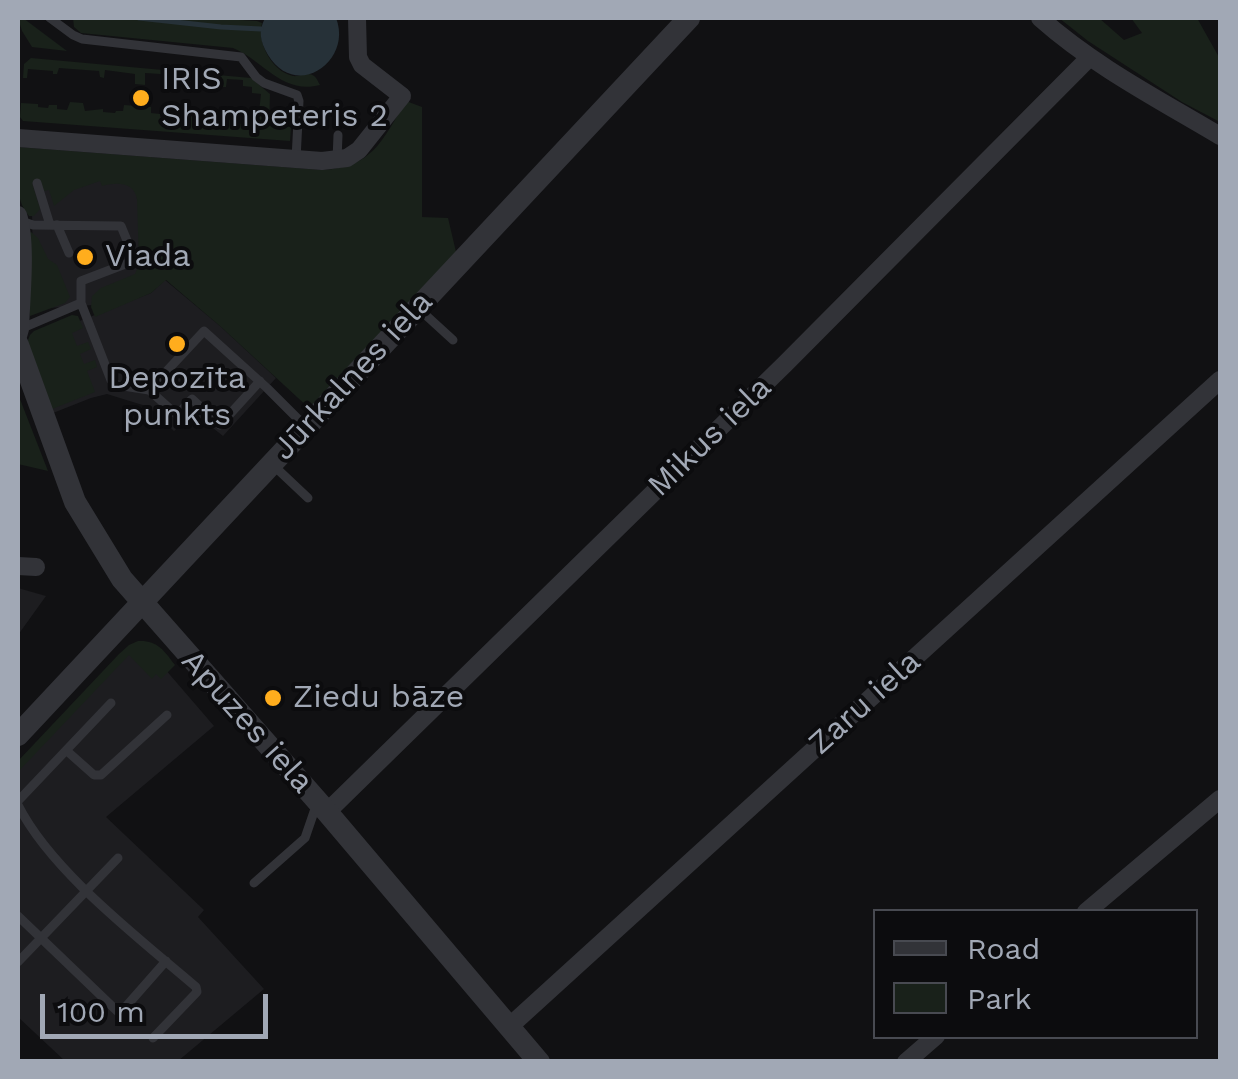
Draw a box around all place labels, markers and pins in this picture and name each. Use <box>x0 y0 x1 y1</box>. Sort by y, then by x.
place label: IRIS Shampeteris 2 <box>161 61 388 136</box>
marker: IRIS Shampeteris 2 <box>130 87 152 109</box>
place label: Viada <box>105 238 191 276</box>
marker: Viada <box>74 246 96 268</box>
marker: Depozīta punkts <box>166 333 188 355</box>
place label: Depozīta punkts <box>108 360 246 435</box>
place label: Ziedu bāze <box>293 679 464 717</box>
marker: Ziedu bāze <box>262 687 284 709</box>

